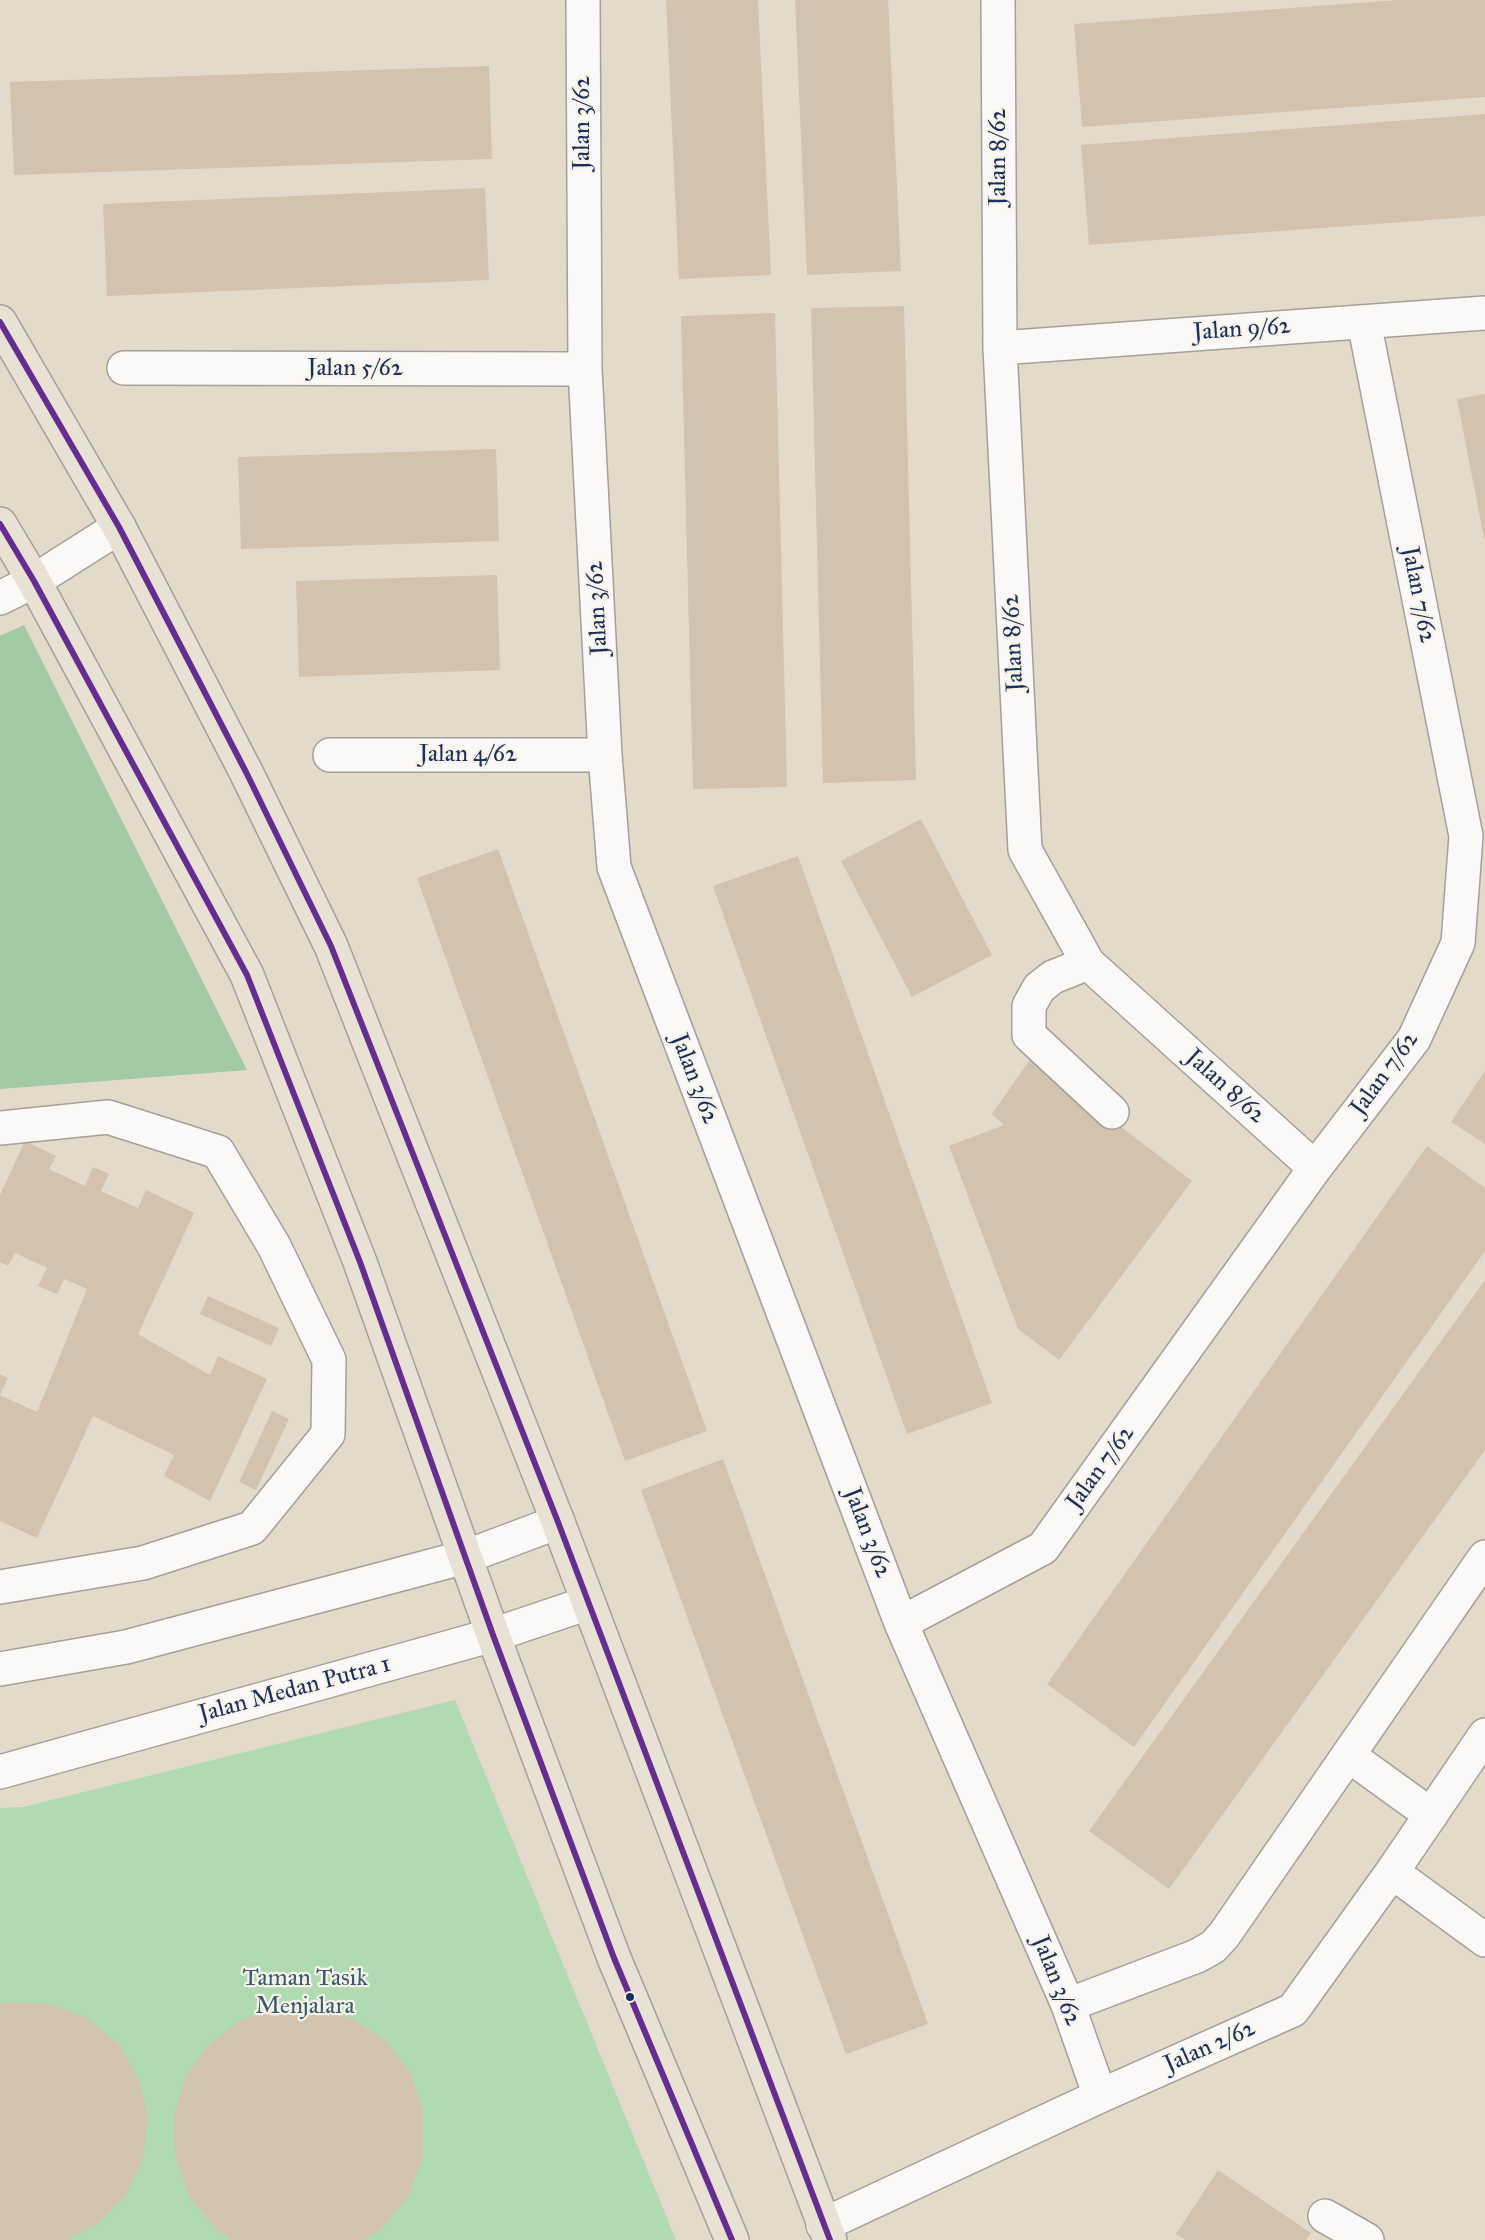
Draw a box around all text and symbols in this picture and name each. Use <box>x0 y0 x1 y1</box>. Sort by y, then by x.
street label: Jalan 3/62 <box>569 76 597 170</box>
street label: Jalan 8/62 <box>985 108 1013 206</box>
street label: Jalan 9/62 <box>1192 312 1292 348</box>
street label: Jalan 5/62 <box>307 355 403 383</box>
street label: Jalan 7/62 <box>1395 544 1441 646</box>
street label: Jalan 3/62 <box>581 560 615 656</box>
street label: Jalan 8/62 <box>997 594 1031 692</box>
street label: Jalan 4/62 <box>419 741 517 769</box>
street label: Jalan 7/62 <box>1345 1026 1425 1122</box>
street label: Jalan 3/62 <box>664 1030 724 1128</box>
street label: Jalan 8/62 <box>1179 1044 1271 1130</box>
street label: Jalan 7/62 <box>1061 1420 1141 1516</box>
street label: Jalan 3/62 <box>837 1484 897 1582</box>
street label: Jalan Medan Putra 1 <box>196 1651 394 1729</box>
street label: Jalan 3/62 <box>1025 1932 1087 2030</box>
park label: Taman Tasik Menjalara <box>242 1965 368 2021</box>
unlabelled marker <box>624 1991 636 2003</box>
street label: Jalan 2/62 <box>1160 2014 1260 2080</box>

